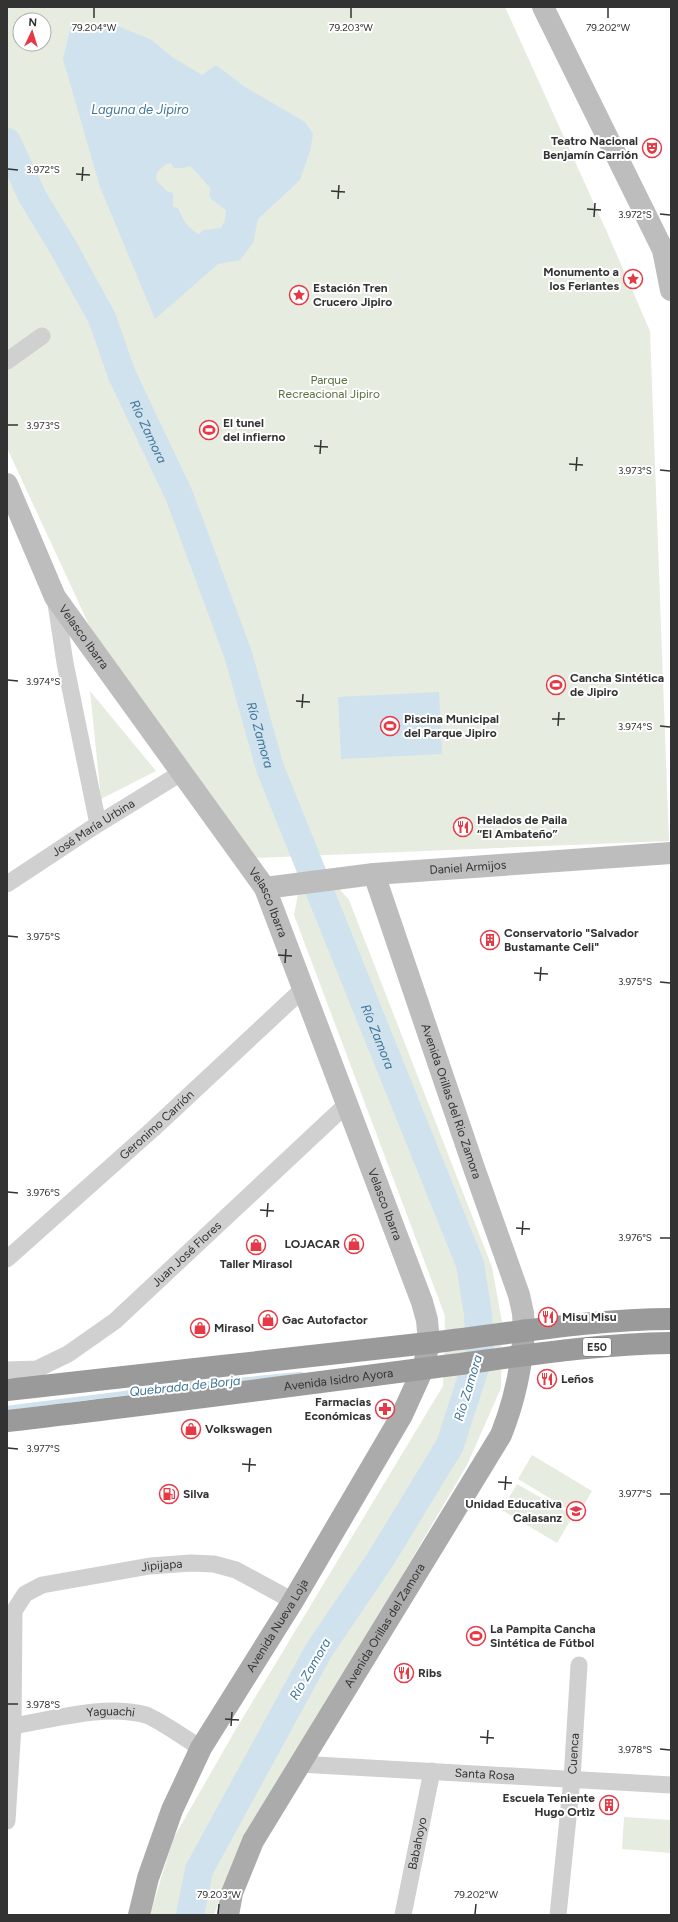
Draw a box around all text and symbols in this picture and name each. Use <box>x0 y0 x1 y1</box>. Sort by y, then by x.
north arrow <box>12 12 52 52</box>
text: N <box>28 16 37 29</box>
text: 79.204°W <box>72 21 117 34</box>
text: 79.203°W <box>329 21 373 34</box>
text: 79.202°W <box>586 21 630 34</box>
water label: Laguna de Jipiro <box>91 102 189 117</box>
place label: Teatro Nacional Benjamín Carrión <box>543 134 638 162</box>
theatre icon: Teatro Nacional Benjamín Carrión <box>641 137 663 159</box>
text: 3.972°S <box>26 163 60 176</box>
text: 3.972°S <box>618 208 652 221</box>
place label: Monumento a los Feriantes <box>543 265 619 293</box>
place icon: Monumento a los Feriantes <box>622 268 644 290</box>
place label: Estación Tren Crucero Jipiro <box>313 281 392 309</box>
place icon: Estación Tren Crucero Jipiro <box>288 284 310 306</box>
park label: Parque Recreacional Jipiro <box>278 373 380 401</box>
water label: Río Zamora <box>127 397 170 466</box>
place label: El tunel del infierno <box>223 416 285 444</box>
text: 3.973°S <box>26 419 60 432</box>
sports icon: El tunel del infierno <box>198 419 220 441</box>
text: 3.973°S <box>618 464 652 477</box>
street label: Velasco Ibarra <box>56 602 112 672</box>
place label: Cancha Sintética de Jipiro <box>570 671 664 699</box>
sports icon: Cancha Sintética de Jipiro <box>545 674 567 696</box>
text: 3.974°S <box>26 675 60 688</box>
water label: Río Zamora <box>244 700 277 770</box>
place label: Piscina Municipal del Parque Jipiro <box>404 712 499 740</box>
sports icon: Piscina Municipal del Parque Jipiro <box>379 715 401 737</box>
text: 3.974°S <box>618 720 652 733</box>
street label: José María Urbina <box>49 796 137 860</box>
place label: Helados de Paila “El Ambateño” <box>477 813 567 841</box>
restaurant icon: Helados de Paila “El Ambateño” <box>452 816 474 838</box>
street label: Daniel Armijos <box>429 858 507 877</box>
street label: Velasco Ibarra <box>246 865 290 939</box>
place label: Conservatorio "Salvador Bustamante Celi" <box>504 926 639 954</box>
building icon: Conservatorio "Salvador Bustamante Celi" <box>479 929 501 951</box>
text: 3.975°S <box>26 930 60 943</box>
text: 3.975°S <box>618 975 652 988</box>
water label: Río Zamora <box>358 1002 398 1072</box>
street label: Avenida Orillas del Rio Zamora <box>418 1022 484 1181</box>
street label: Geronimo Carrión <box>117 1087 197 1162</box>
street label: Velasco Ibarra <box>365 1166 405 1242</box>
text: 3.976°S <box>26 1186 60 1199</box>
street label: Juan José Flores <box>149 1218 224 1290</box>
text: 3.976°S <box>618 1231 652 1244</box>
shop icon: LOJACAR <box>343 1233 365 1255</box>
shop icon: Taller Mirasol <box>245 1234 267 1256</box>
place label: LOJACAR <box>284 1237 340 1251</box>
place label: Taller Mirasol <box>220 1257 292 1271</box>
restaurant icon: Misu Misu <box>537 1306 559 1328</box>
shop icon: Gac Autofactor <box>257 1309 279 1331</box>
place label: Misu Misu <box>562 1310 617 1324</box>
place label: Gac Autofactor <box>282 1313 368 1327</box>
shop icon: Mirasol <box>189 1317 211 1339</box>
place label: Mirasol <box>214 1321 254 1335</box>
road number: E50 <box>583 1338 611 1356</box>
water label: Río Zamora <box>451 1353 485 1423</box>
street label: Avenida Isidro Ayora <box>283 1366 394 1394</box>
restaurant icon: Leños <box>536 1368 558 1390</box>
place label: Leños <box>561 1372 594 1386</box>
water label: Quebrada de Borja <box>129 1373 242 1399</box>
place label: Farmacias Económicas <box>304 1395 371 1423</box>
pharmacy icon: Farmacias Económicas <box>374 1398 396 1420</box>
shop icon: Volkswagen <box>180 1418 202 1440</box>
place label: Volkswagen <box>205 1422 272 1436</box>
text: 3.977°S <box>26 1442 60 1455</box>
fuel station icon: Silva <box>158 1483 180 1505</box>
place label: Silva <box>183 1487 209 1501</box>
text: 3.977°S <box>618 1487 652 1500</box>
place label: Unidad Educativa Calasanz <box>465 1497 562 1525</box>
school or university icon: Unidad Educativa Calasanz <box>565 1500 587 1522</box>
street label: Jipijapa <box>140 1557 183 1574</box>
street label: Avenida Orillas del Zamora <box>341 1561 428 1690</box>
street label: Avenida Nueva Loja <box>243 1577 311 1674</box>
place label: La Pampita Cancha Sintética de Fútbol <box>490 1622 596 1650</box>
sports icon: La Pampita Cancha Sintética de Fútbol <box>465 1625 487 1647</box>
water label: Río Zamora <box>286 1635 334 1702</box>
restaurant icon: Ribs <box>393 1662 415 1684</box>
place label: Ribs <box>418 1666 442 1680</box>
text: 3.978°S <box>26 1698 60 1711</box>
street label: Yaguachi <box>86 1704 136 1720</box>
street label: Cuenca <box>565 1733 582 1775</box>
text: 3.978°S <box>618 1743 652 1756</box>
street label: Santa Rosa <box>454 1766 515 1783</box>
place label: Escuela Teniente Hugo Ortìz <box>502 1791 595 1819</box>
building icon: Escuela Teniente Hugo Ortìz <box>598 1794 620 1816</box>
street label: Babahoyo <box>405 1816 430 1871</box>
text: 79.203°W <box>197 1888 241 1901</box>
text: 79.202°W <box>454 1888 498 1901</box>

